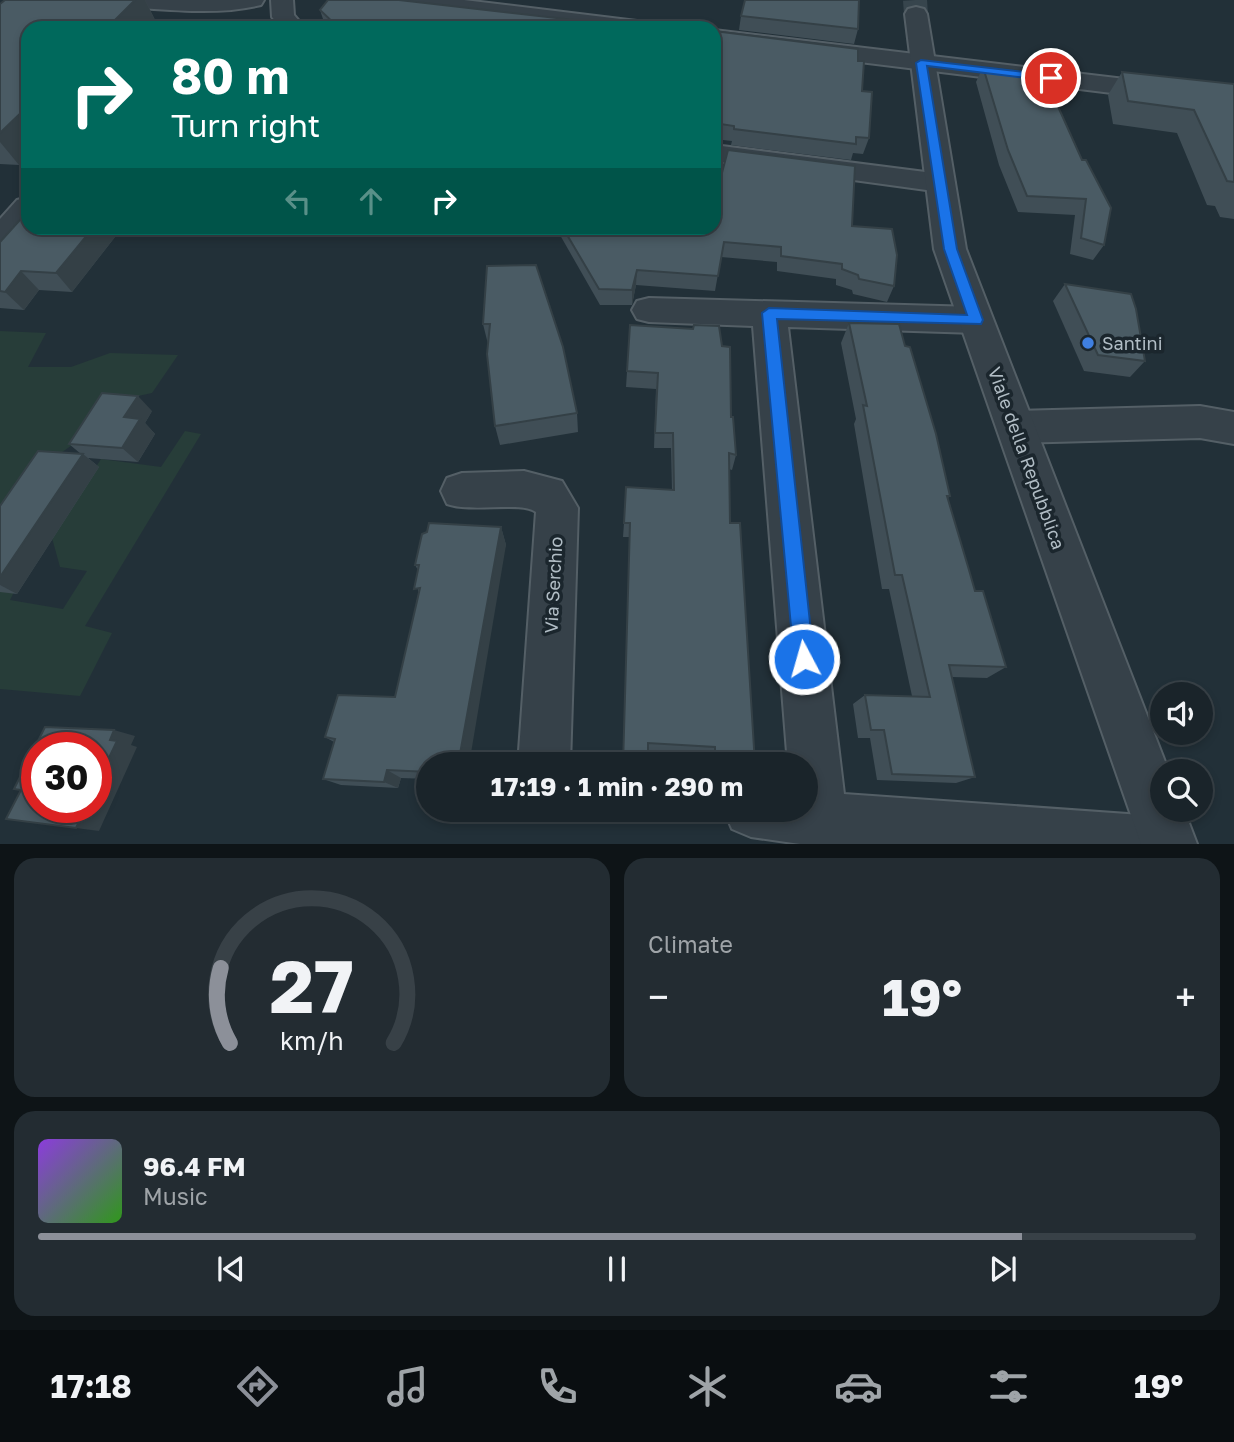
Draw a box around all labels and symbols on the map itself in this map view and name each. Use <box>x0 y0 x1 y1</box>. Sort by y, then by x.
pin <box>1021 48 1081 108</box>
place label: Santini <box>1102 332 1163 354</box>
marker: Santini <box>1080 335 1096 351</box>
street label: Viale della Repubblica <box>984 364 1070 552</box>
street label: Via Serchio <box>539 536 567 634</box>
position arrow <box>767 622 841 696</box>
speed limit sign: 30 <box>21 732 112 823</box>

